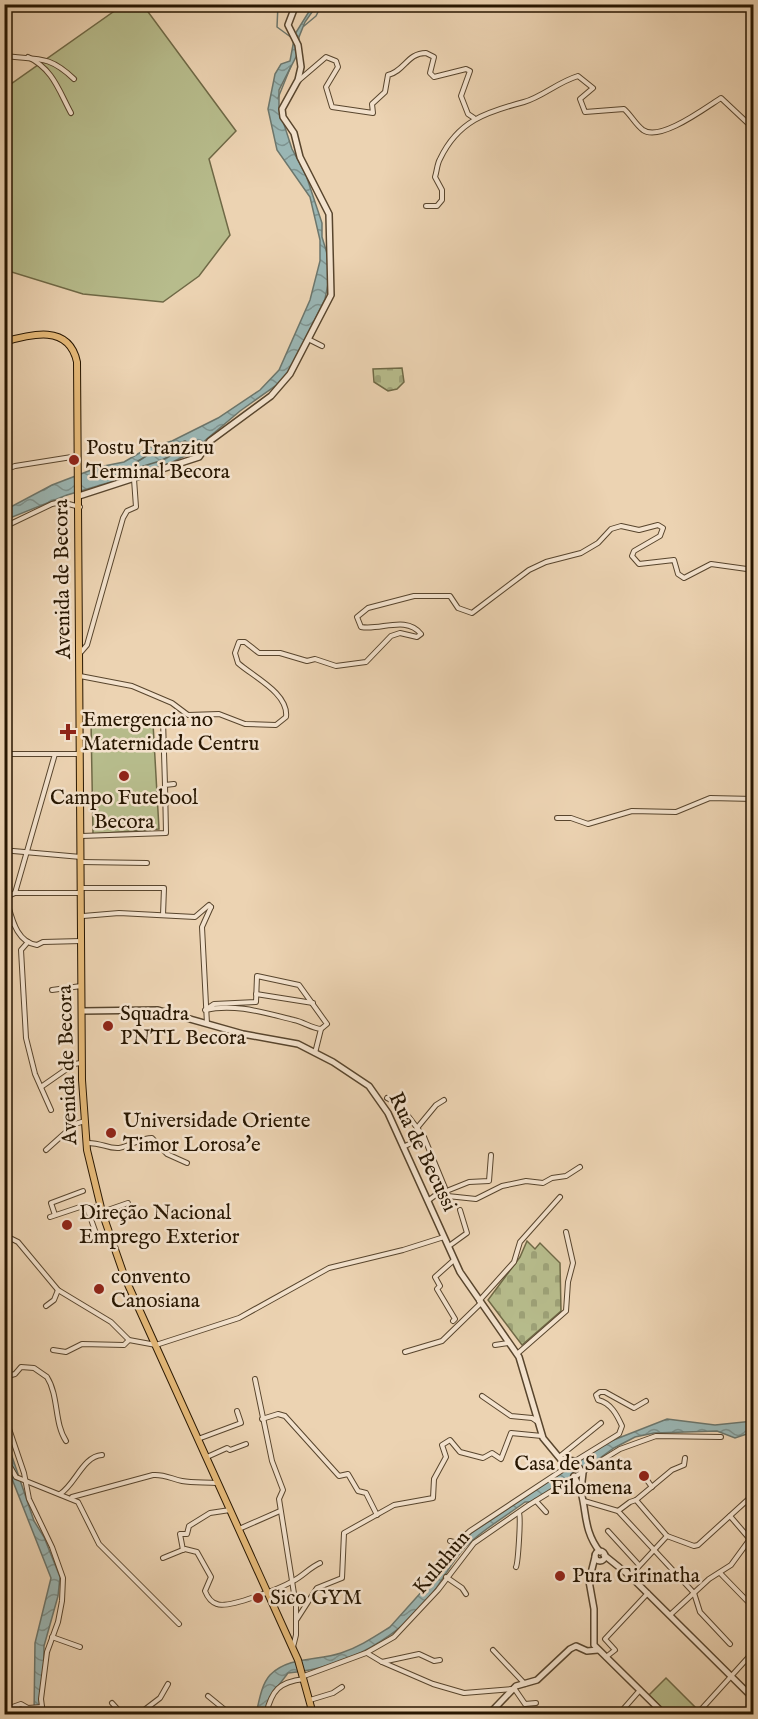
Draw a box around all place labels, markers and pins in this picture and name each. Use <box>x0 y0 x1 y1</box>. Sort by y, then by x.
place label: Postu Tranzitu Terminal Becora <box>86 435 231 486</box>
marker: Postu Tranzitu Terminal Becora <box>67 453 81 467</box>
place label: Emergencia no Maternidade Centru <box>82 707 259 758</box>
marker: Emergencia no Maternidade Centru <box>59 723 77 741</box>
marker: Campo Futebool Becora <box>117 769 131 783</box>
place label: Campo Futebool Becora <box>50 785 198 836</box>
place label: Squadra PNTL Becora <box>120 1001 247 1052</box>
marker: Squadra PNTL Becora <box>101 1019 115 1033</box>
place label: Universidade Oriente Timor Lorosa'e <box>123 1108 311 1159</box>
marker: Universidade Oriente Timor Lorosa'e <box>104 1126 118 1140</box>
place label: Direção Nacional Emprego Exterior <box>79 1200 240 1251</box>
marker: Direção Nacional Emprego Exterior <box>60 1218 74 1232</box>
place label: convento Canosiana <box>111 1264 201 1315</box>
marker: convento Canosiana <box>92 1282 106 1296</box>
place label: Casa de Santa Filomena <box>514 1451 633 1502</box>
marker: Casa de Santa Filomena <box>637 1469 651 1483</box>
place label: Pura Girinatha <box>572 1563 701 1590</box>
marker: Pura Girinatha <box>553 1569 567 1583</box>
place label: Sico GYM <box>270 1585 362 1612</box>
marker: Sico GYM <box>251 1591 265 1605</box>

